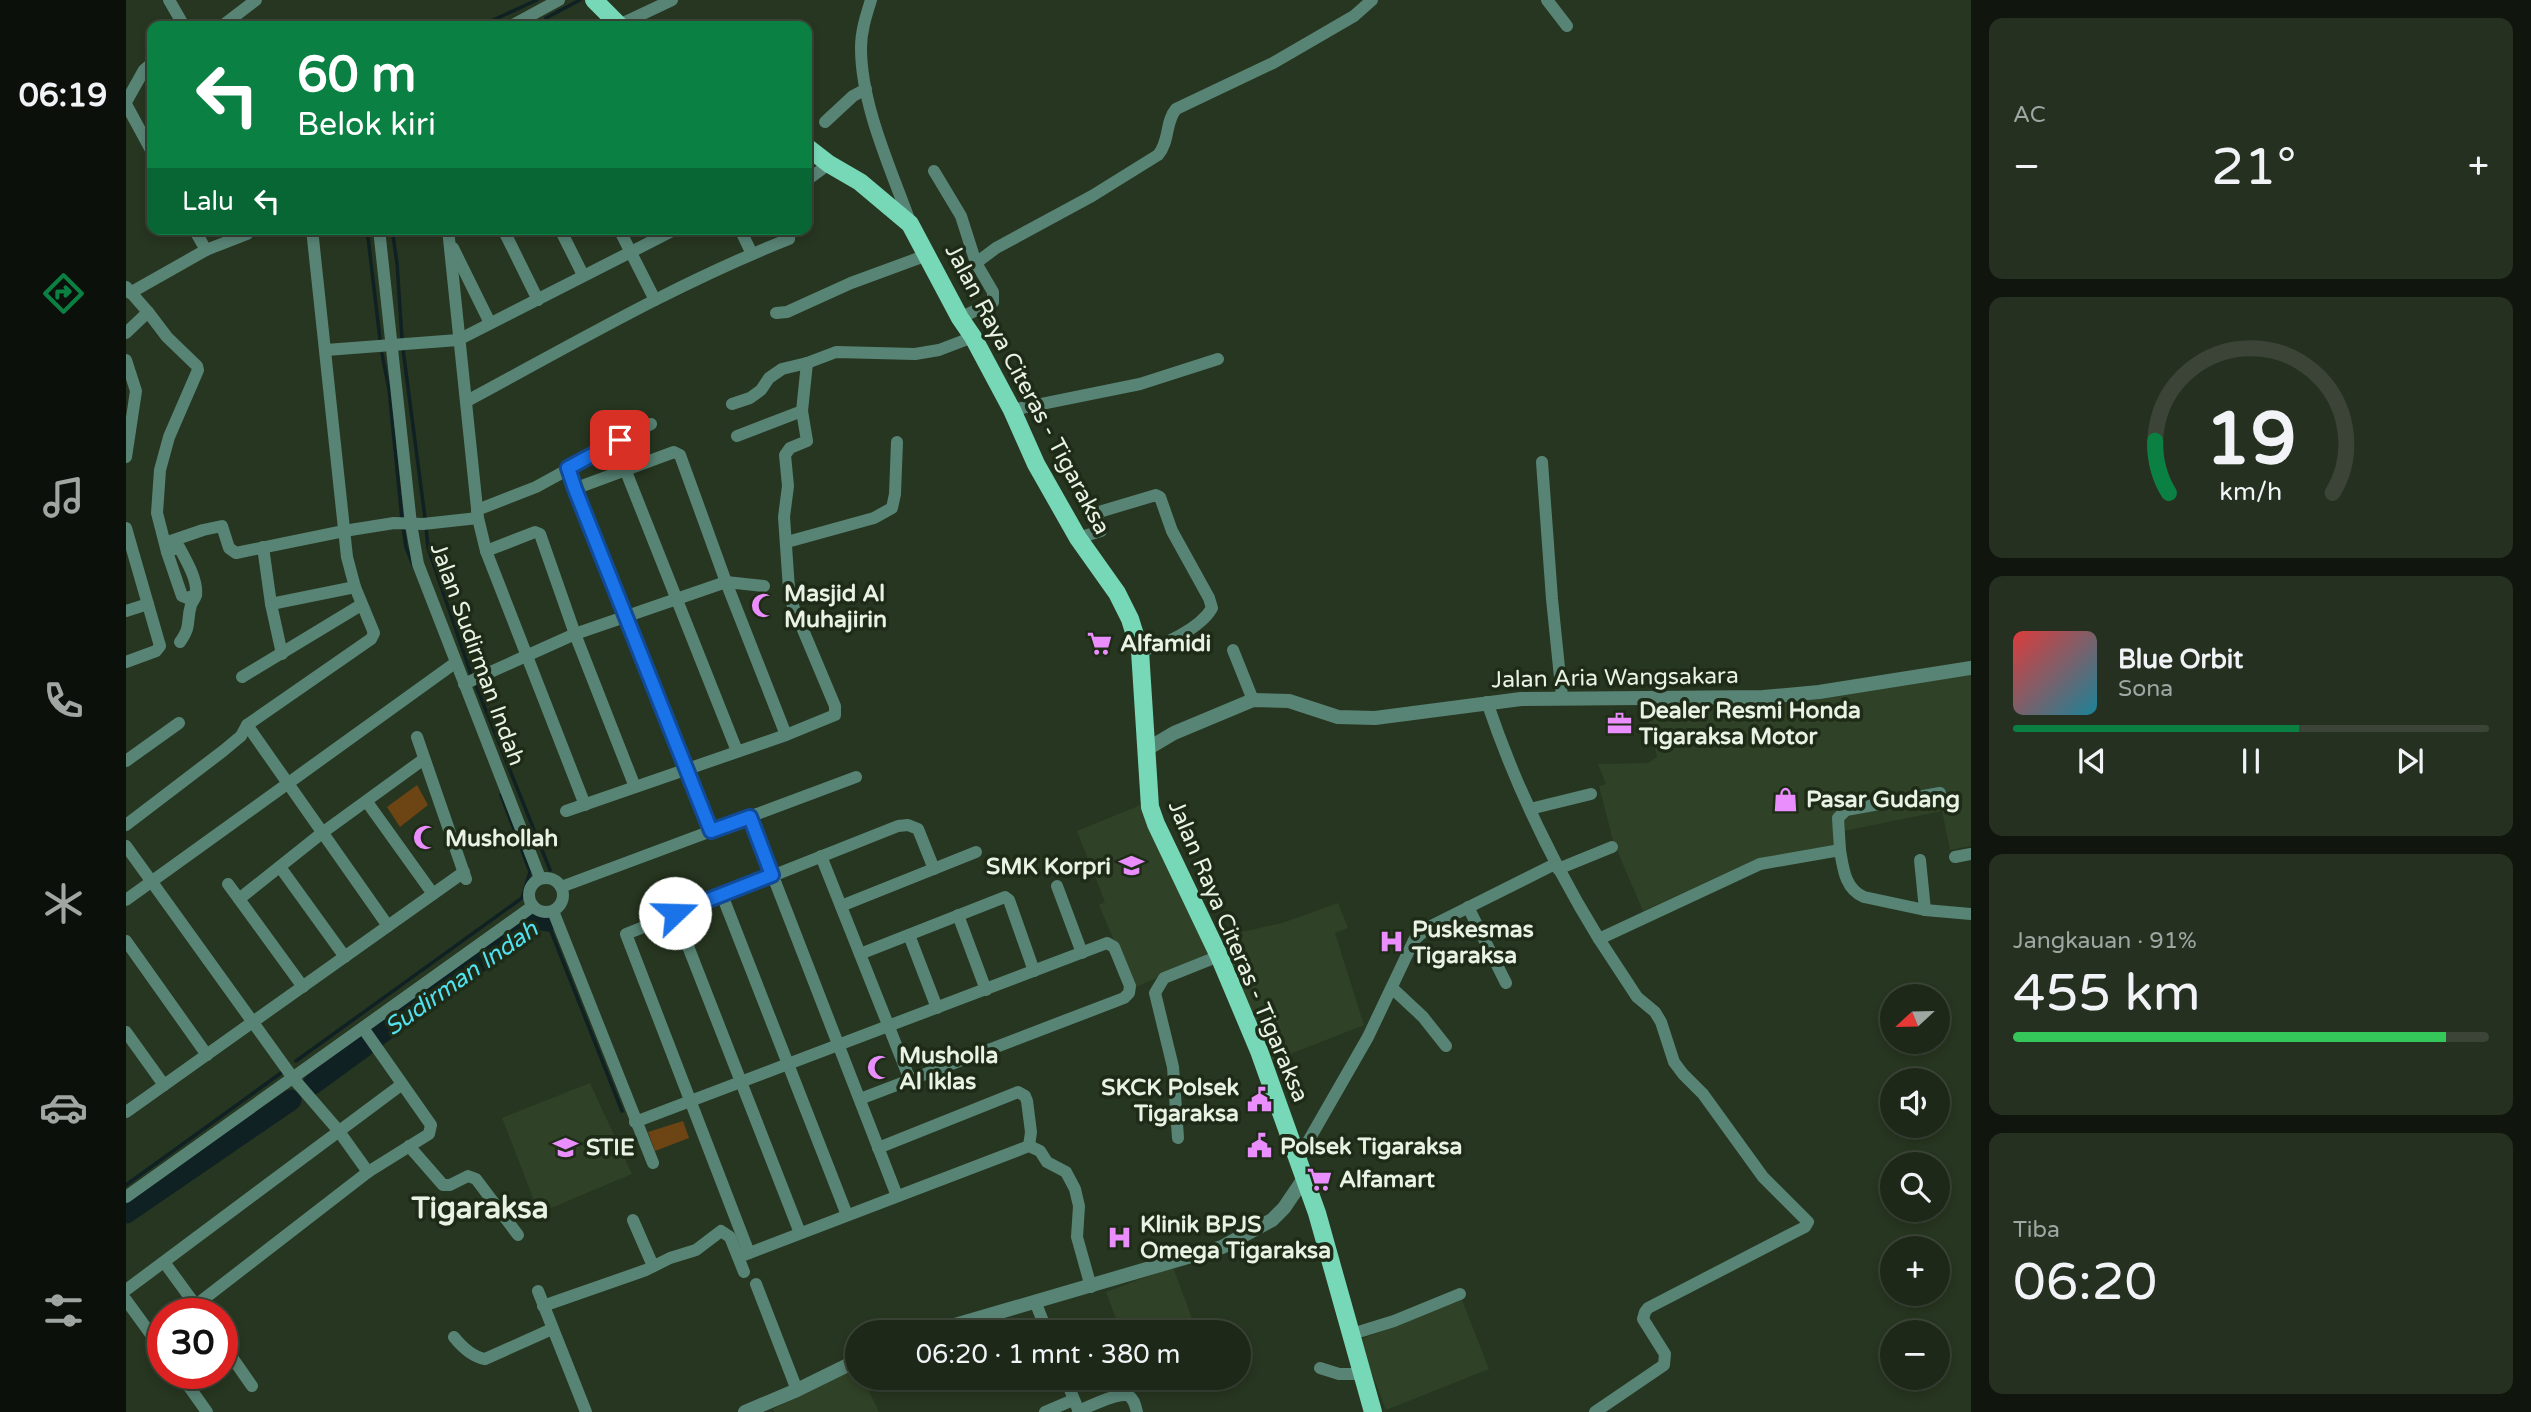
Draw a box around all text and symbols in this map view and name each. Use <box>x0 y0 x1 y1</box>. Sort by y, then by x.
text: 60 m <box>297 46 416 105</box>
icon: left <box>182 49 273 140</box>
text: 06:19 <box>19 77 107 115</box>
text: AC <box>2013 101 2046 129</box>
text: Belok kiri <box>297 106 436 144</box>
text: 21° <box>2211 136 2296 199</box>
text: − <box>2013 144 2040 190</box>
text: + <box>2468 144 2489 190</box>
icon: left <box>248 182 286 220</box>
text: Lalu <box>182 186 234 217</box>
street label: Jalan Raya Citeras - Tigaraksa <box>938 239 1116 540</box>
icon: directions <box>39 269 88 318</box>
text: 19 <box>2205 397 2297 485</box>
pin <box>590 410 650 470</box>
icon: arrive <box>601 421 639 459</box>
icon: music <box>39 473 88 522</box>
text: km/h <box>2220 477 2282 507</box>
street label: Jalan Sudirman Indah <box>424 539 530 770</box>
place label: Masjid Al Muhajirin <box>784 580 887 634</box>
mosque icon: Masjid Al Muhajirin <box>750 592 778 620</box>
supermarket icon: Alfamidi <box>1086 629 1114 657</box>
place label: Alfamidi <box>1120 630 1211 658</box>
text: Blue Orbit <box>2118 644 2243 675</box>
street label: Jalan Aria Wangsakara <box>1491 662 1739 694</box>
text: Sona <box>2118 675 2173 703</box>
icon: phone <box>39 676 88 725</box>
place label: Dealer Resmi Honda Tigaraksa Motor <box>1638 697 1861 751</box>
office icon: Dealer Resmi Honda Tigaraksa Motor <box>1605 709 1633 737</box>
icon: previous <box>2073 742 2111 780</box>
icon: pause <box>2232 742 2270 780</box>
icon: next <box>2391 742 2429 780</box>
shop icon: Pasar Gudang <box>1772 785 1800 813</box>
place label: Pasar Gudang <box>1806 786 1960 814</box>
street label: Jalan Raya Citeras - Tigaraksa <box>1162 796 1314 1106</box>
mosque icon: Mushollah <box>411 824 439 852</box>
place label: Mushollah <box>445 825 558 853</box>
school or university icon: SMK Korpri <box>1117 852 1145 880</box>
place label: SMK Korpri <box>986 853 1111 881</box>
position arrow <box>638 876 712 950</box>
icon: climate <box>39 879 88 928</box>
water label: Sudirman Indah <box>379 914 545 1042</box>
place label: Puskesmas Tigaraksa <box>1411 916 1534 970</box>
text: Jangkauan · 91% <box>2013 927 2197 955</box>
hospital icon: Puskesmas Tigaraksa <box>1378 928 1406 956</box>
text: 455 km <box>2013 962 2201 1025</box>
north arrow <box>1880 984 1950 1054</box>
map controls <box>1880 984 1950 1390</box>
place label: Musholla Al Iklas <box>899 1042 998 1096</box>
mosque icon: Musholla Al Iklas <box>865 1054 893 1082</box>
button: sound <box>1880 1068 1950 1138</box>
place label: SKCK Polsek Tigaraksa <box>1101 1074 1239 1128</box>
icon: car <box>39 1083 88 1132</box>
public building icon: SKCK Polsek Tigaraksa <box>1245 1086 1273 1114</box>
public building icon: Polsek Tigaraksa <box>1246 1132 1274 1160</box>
school or university icon: STIE <box>552 1133 580 1161</box>
place label: Polsek Tigaraksa <box>1280 1133 1462 1161</box>
place label: STIE <box>586 1134 635 1162</box>
button: search <box>1880 1152 1950 1222</box>
supermarket icon: Alfamart <box>1305 1165 1333 1193</box>
place label: Alfamart <box>1339 1166 1435 1194</box>
district label: Tigaraksa <box>410 1190 549 1227</box>
place label: Klinik BPJS Omega Tigaraksa <box>1140 1211 1331 1265</box>
text: Tiba <box>2013 1216 2060 1244</box>
hospital icon: Klinik BPJS Omega Tigaraksa <box>1106 1223 1134 1251</box>
button: + <box>1880 1236 1950 1306</box>
text: 06:20 <box>2013 1251 2157 1314</box>
icon: filters <box>39 1286 88 1335</box>
speed limit sign: 30 <box>147 1298 238 1389</box>
button: − <box>1880 1320 1950 1390</box>
text: 06:20 · 1 mnt · 380 m <box>916 1339 1180 1370</box>

